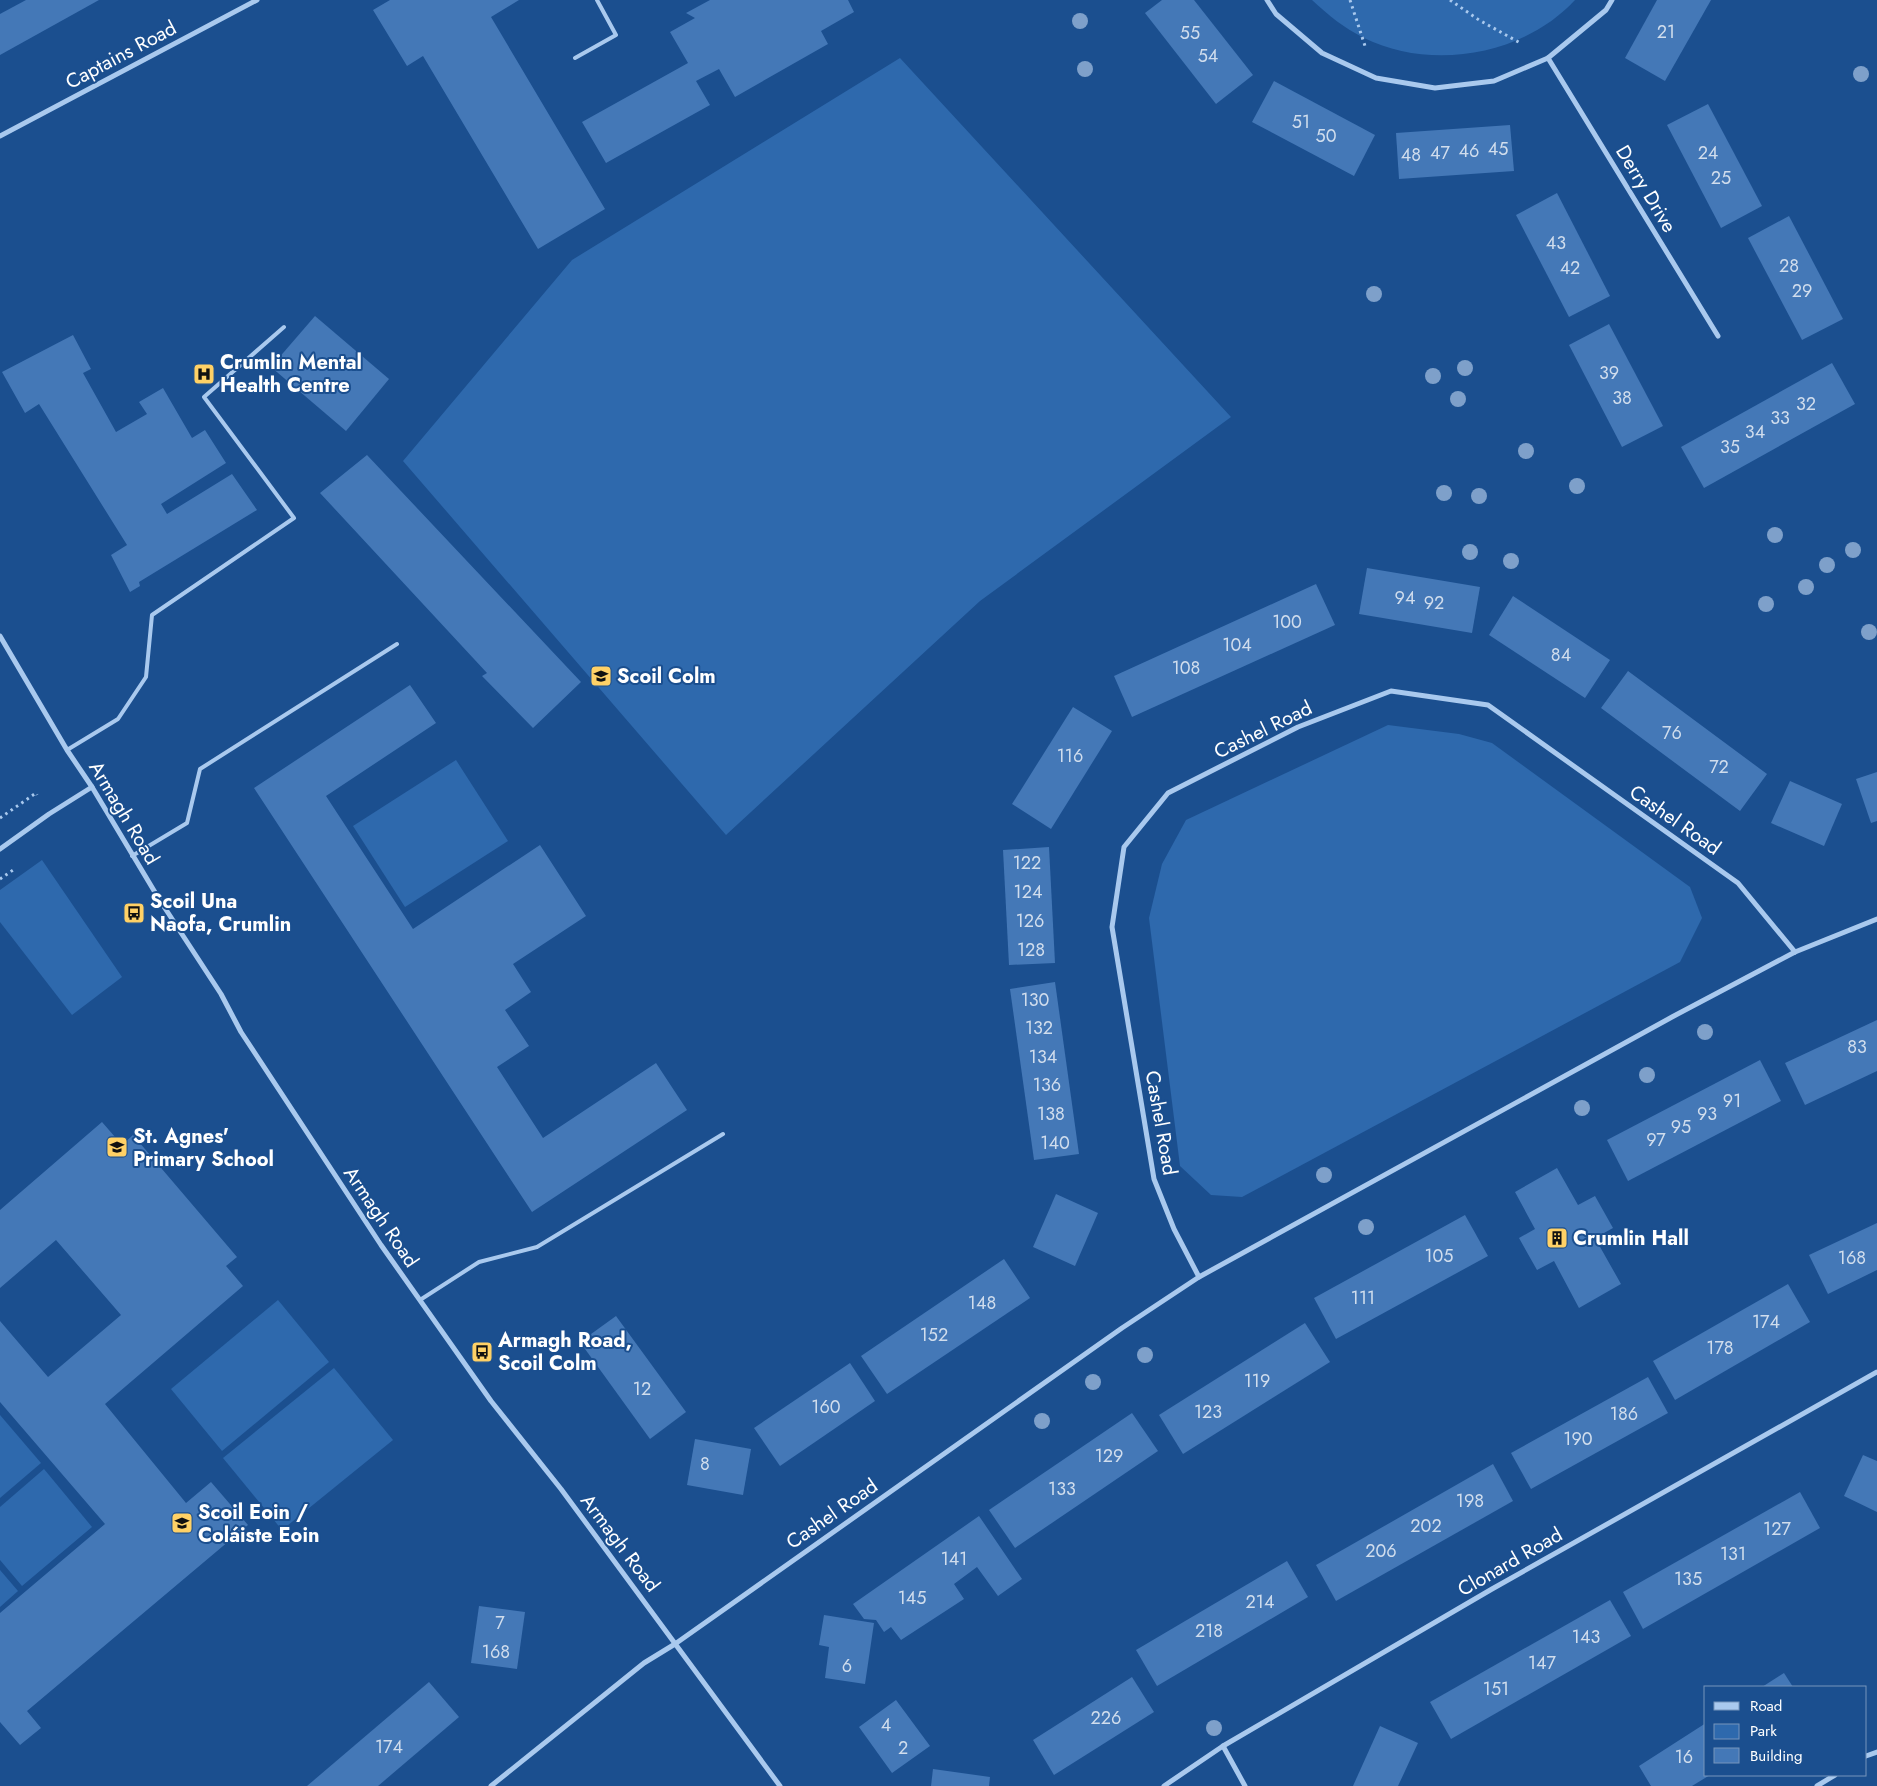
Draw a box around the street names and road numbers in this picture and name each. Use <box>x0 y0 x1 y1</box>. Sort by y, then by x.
street label: Captains Road <box>60 14 182 96</box>
street label: Derry Drive <box>1608 140 1684 238</box>
street label: Cashel Road <box>1209 694 1317 766</box>
street label: Armagh Road <box>82 756 166 870</box>
street label: Cashel Road <box>1623 778 1727 862</box>
street label: Cashel Road <box>1138 1068 1184 1178</box>
street label: Armagh Road <box>336 1161 426 1273</box>
street label: Cashel Road <box>780 1472 884 1556</box>
street label: Armagh Road <box>573 1488 667 1598</box>
street label: Clonard Road <box>1452 1520 1568 1604</box>

